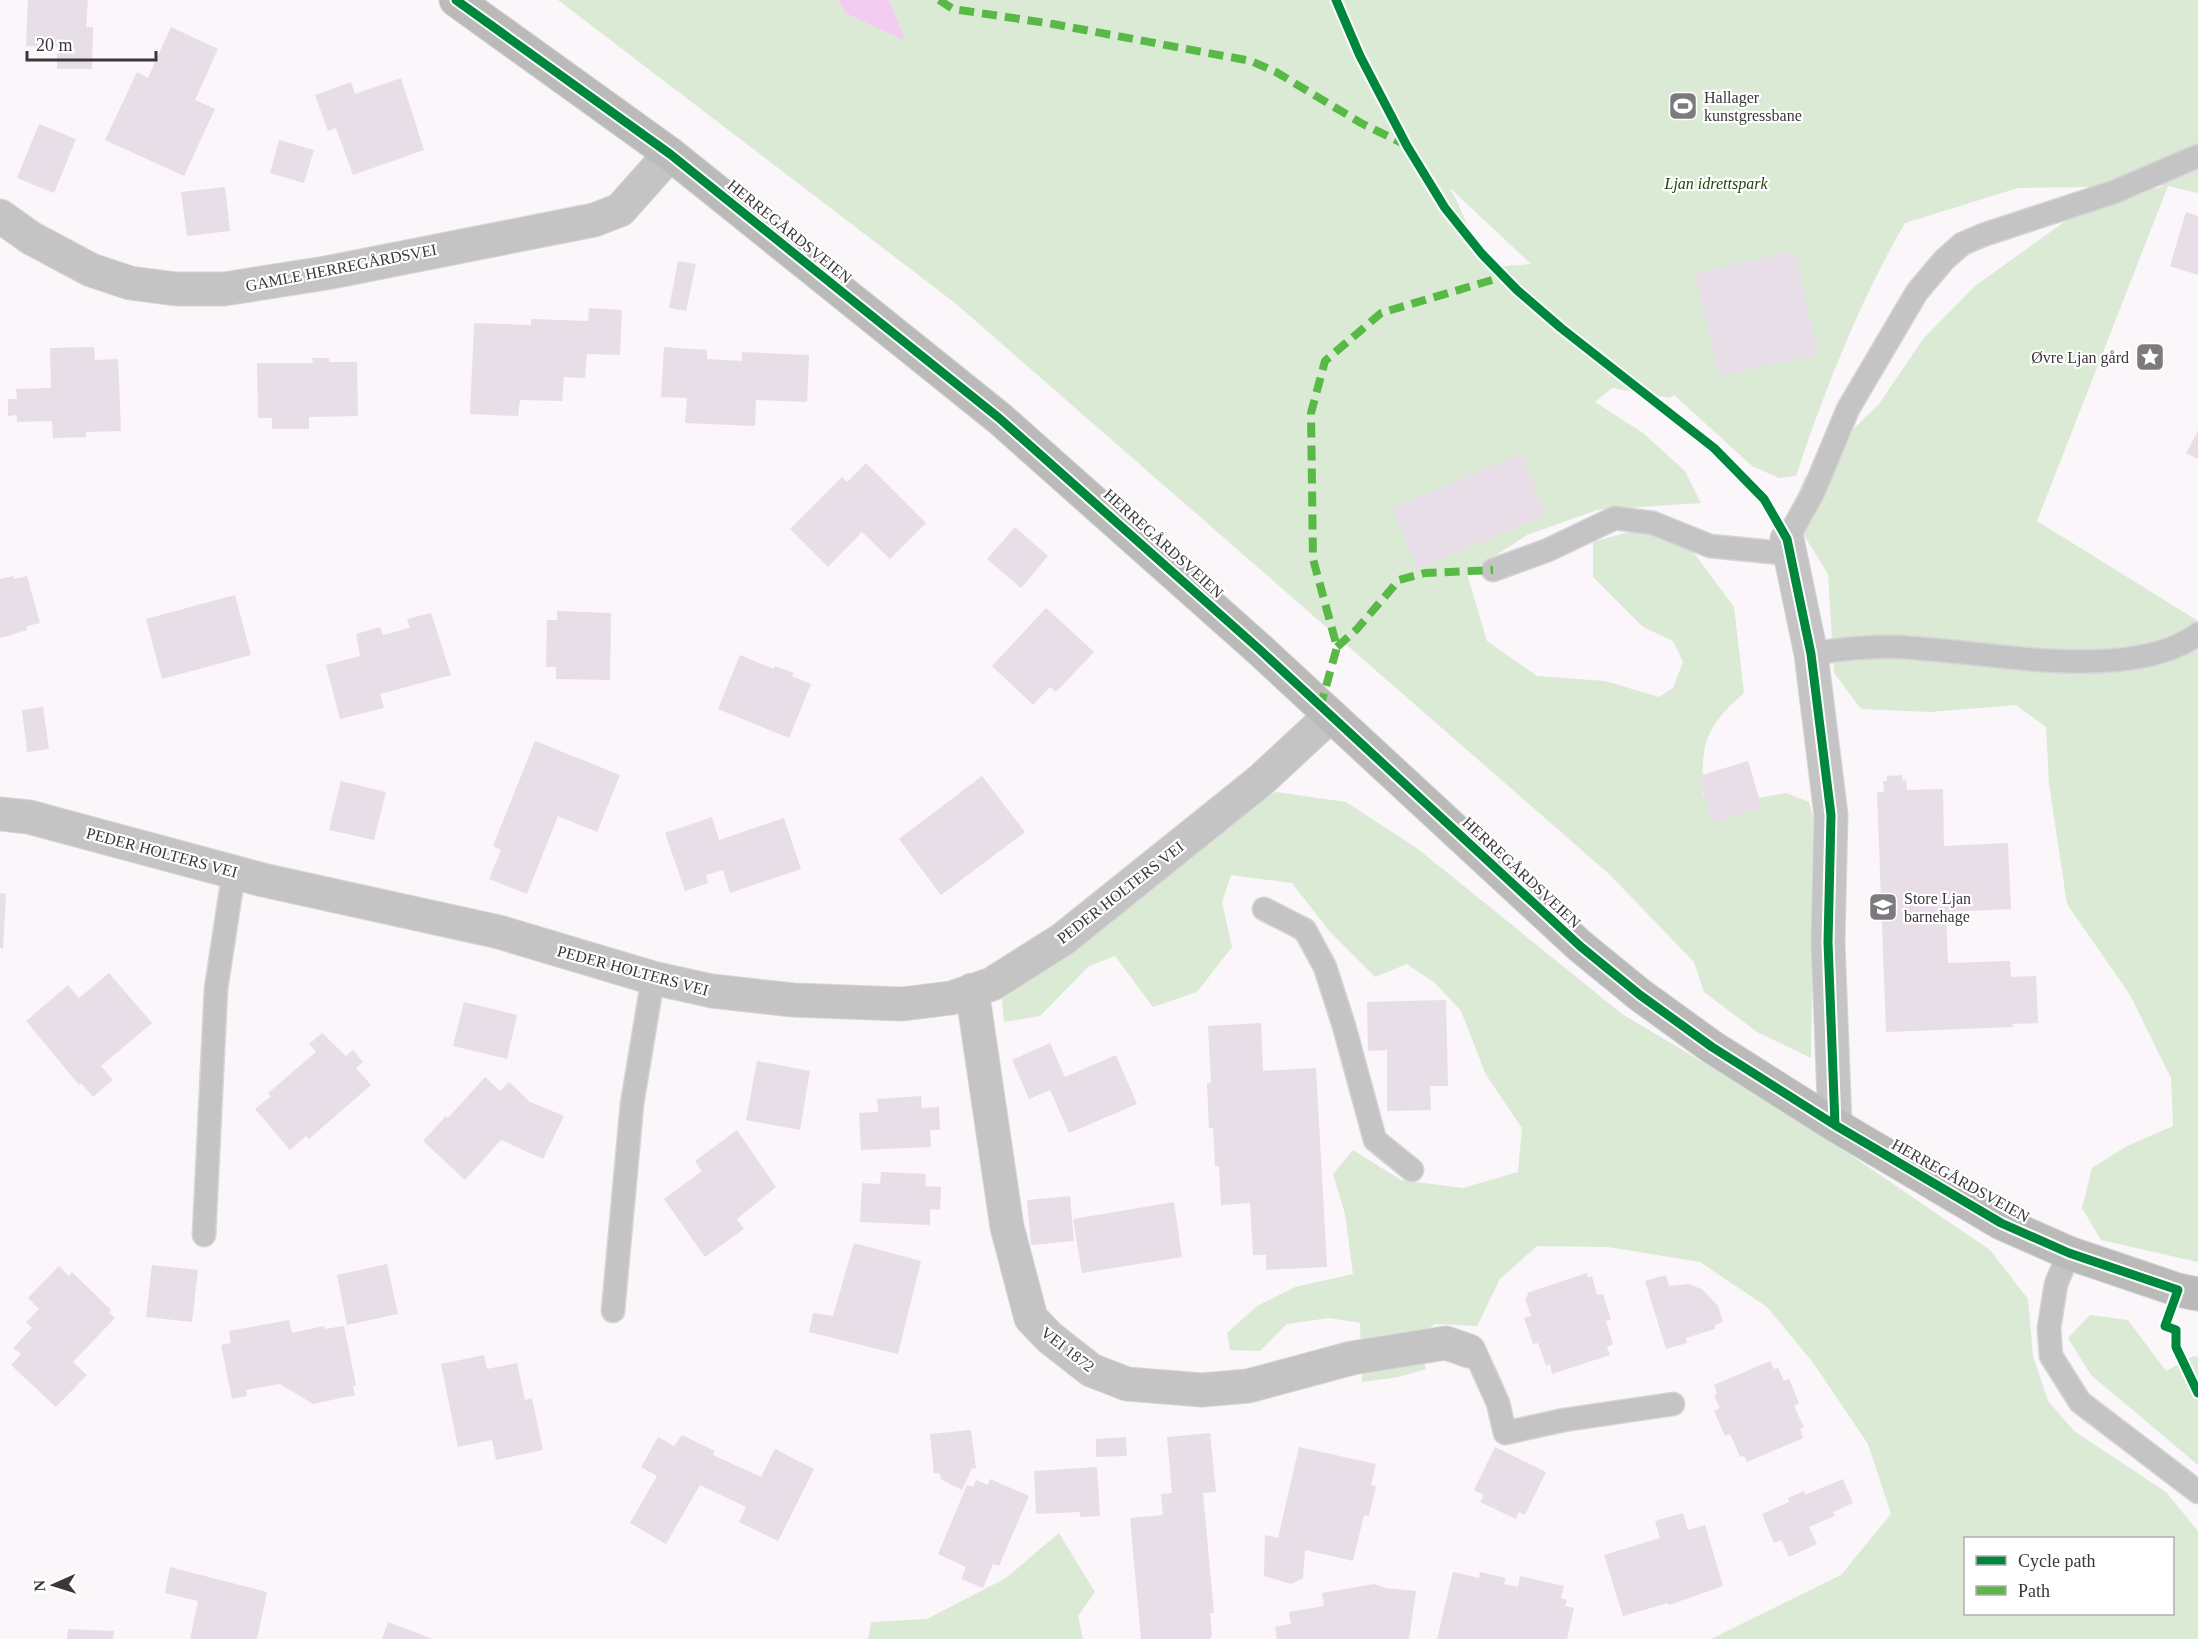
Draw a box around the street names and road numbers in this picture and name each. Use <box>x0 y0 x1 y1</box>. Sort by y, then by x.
street label: HERREGÅRDSVEIEN <box>724 176 855 287</box>
street label: GAMLE HERREGÅRDSVEI <box>244 241 438 294</box>
street label: HERREGÅRDSVEIEN <box>1101 485 1227 602</box>
street label: HERREGÅRDSVEIEN <box>1459 813 1584 932</box>
street label: PEDER HOLTERS VEI <box>85 824 239 881</box>
street label: PEDER HOLTERS VEI <box>1054 838 1187 947</box>
street label: PEDER HOLTERS VEI <box>556 942 710 999</box>
street label: HERREGÅRDSVEIEN <box>1889 1136 2033 1226</box>
street label: VEI 1872 <box>1038 1323 1098 1375</box>

